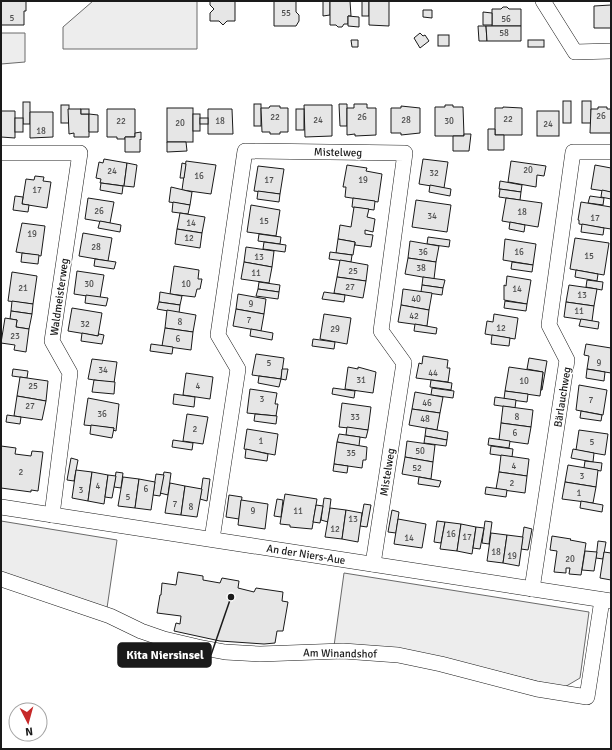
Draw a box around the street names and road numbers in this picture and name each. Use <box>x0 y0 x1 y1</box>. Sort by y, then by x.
street label: Mistelweg <box>314 146 362 159</box>
street label: Waldmeisterweg <box>48 257 71 337</box>
street label: Bärlauchweg <box>551 366 574 428</box>
street label: Mistelweg <box>377 447 398 497</box>
street label: An der Niers-Aue <box>266 542 346 567</box>
street label: Am Winandshof <box>303 646 378 661</box>

